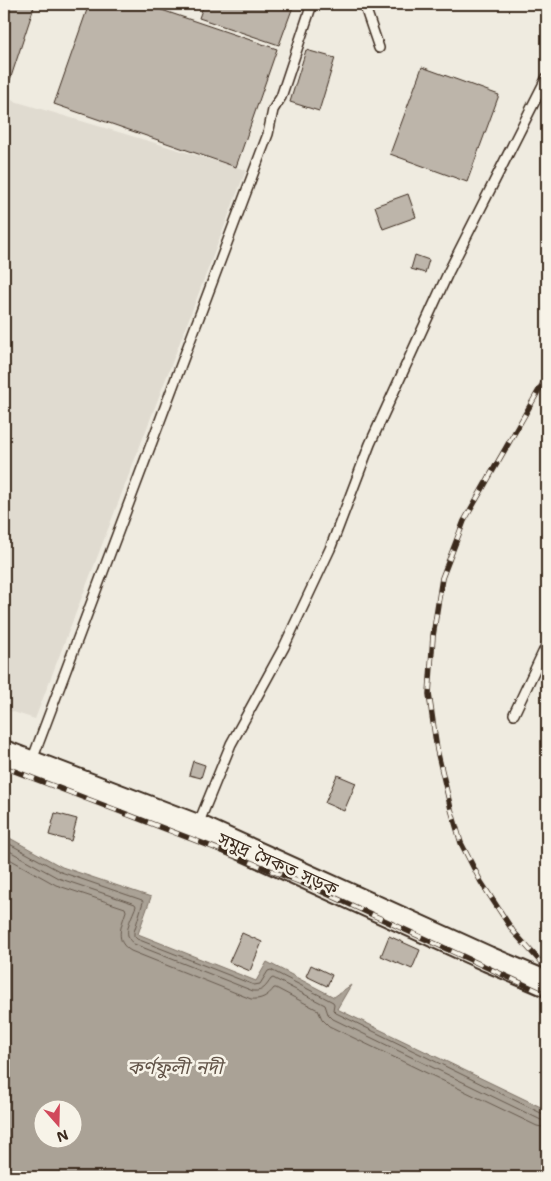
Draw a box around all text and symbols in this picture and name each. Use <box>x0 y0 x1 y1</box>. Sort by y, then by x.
street label: সমুদ্র সৈকত সড়ক <box>213 826 342 901</box>
water label: কর্ণফুলী নদী <box>127 1055 227 1080</box>
north arrow <box>32 1098 82 1148</box>
text: N <box>54 1126 71 1147</box>

